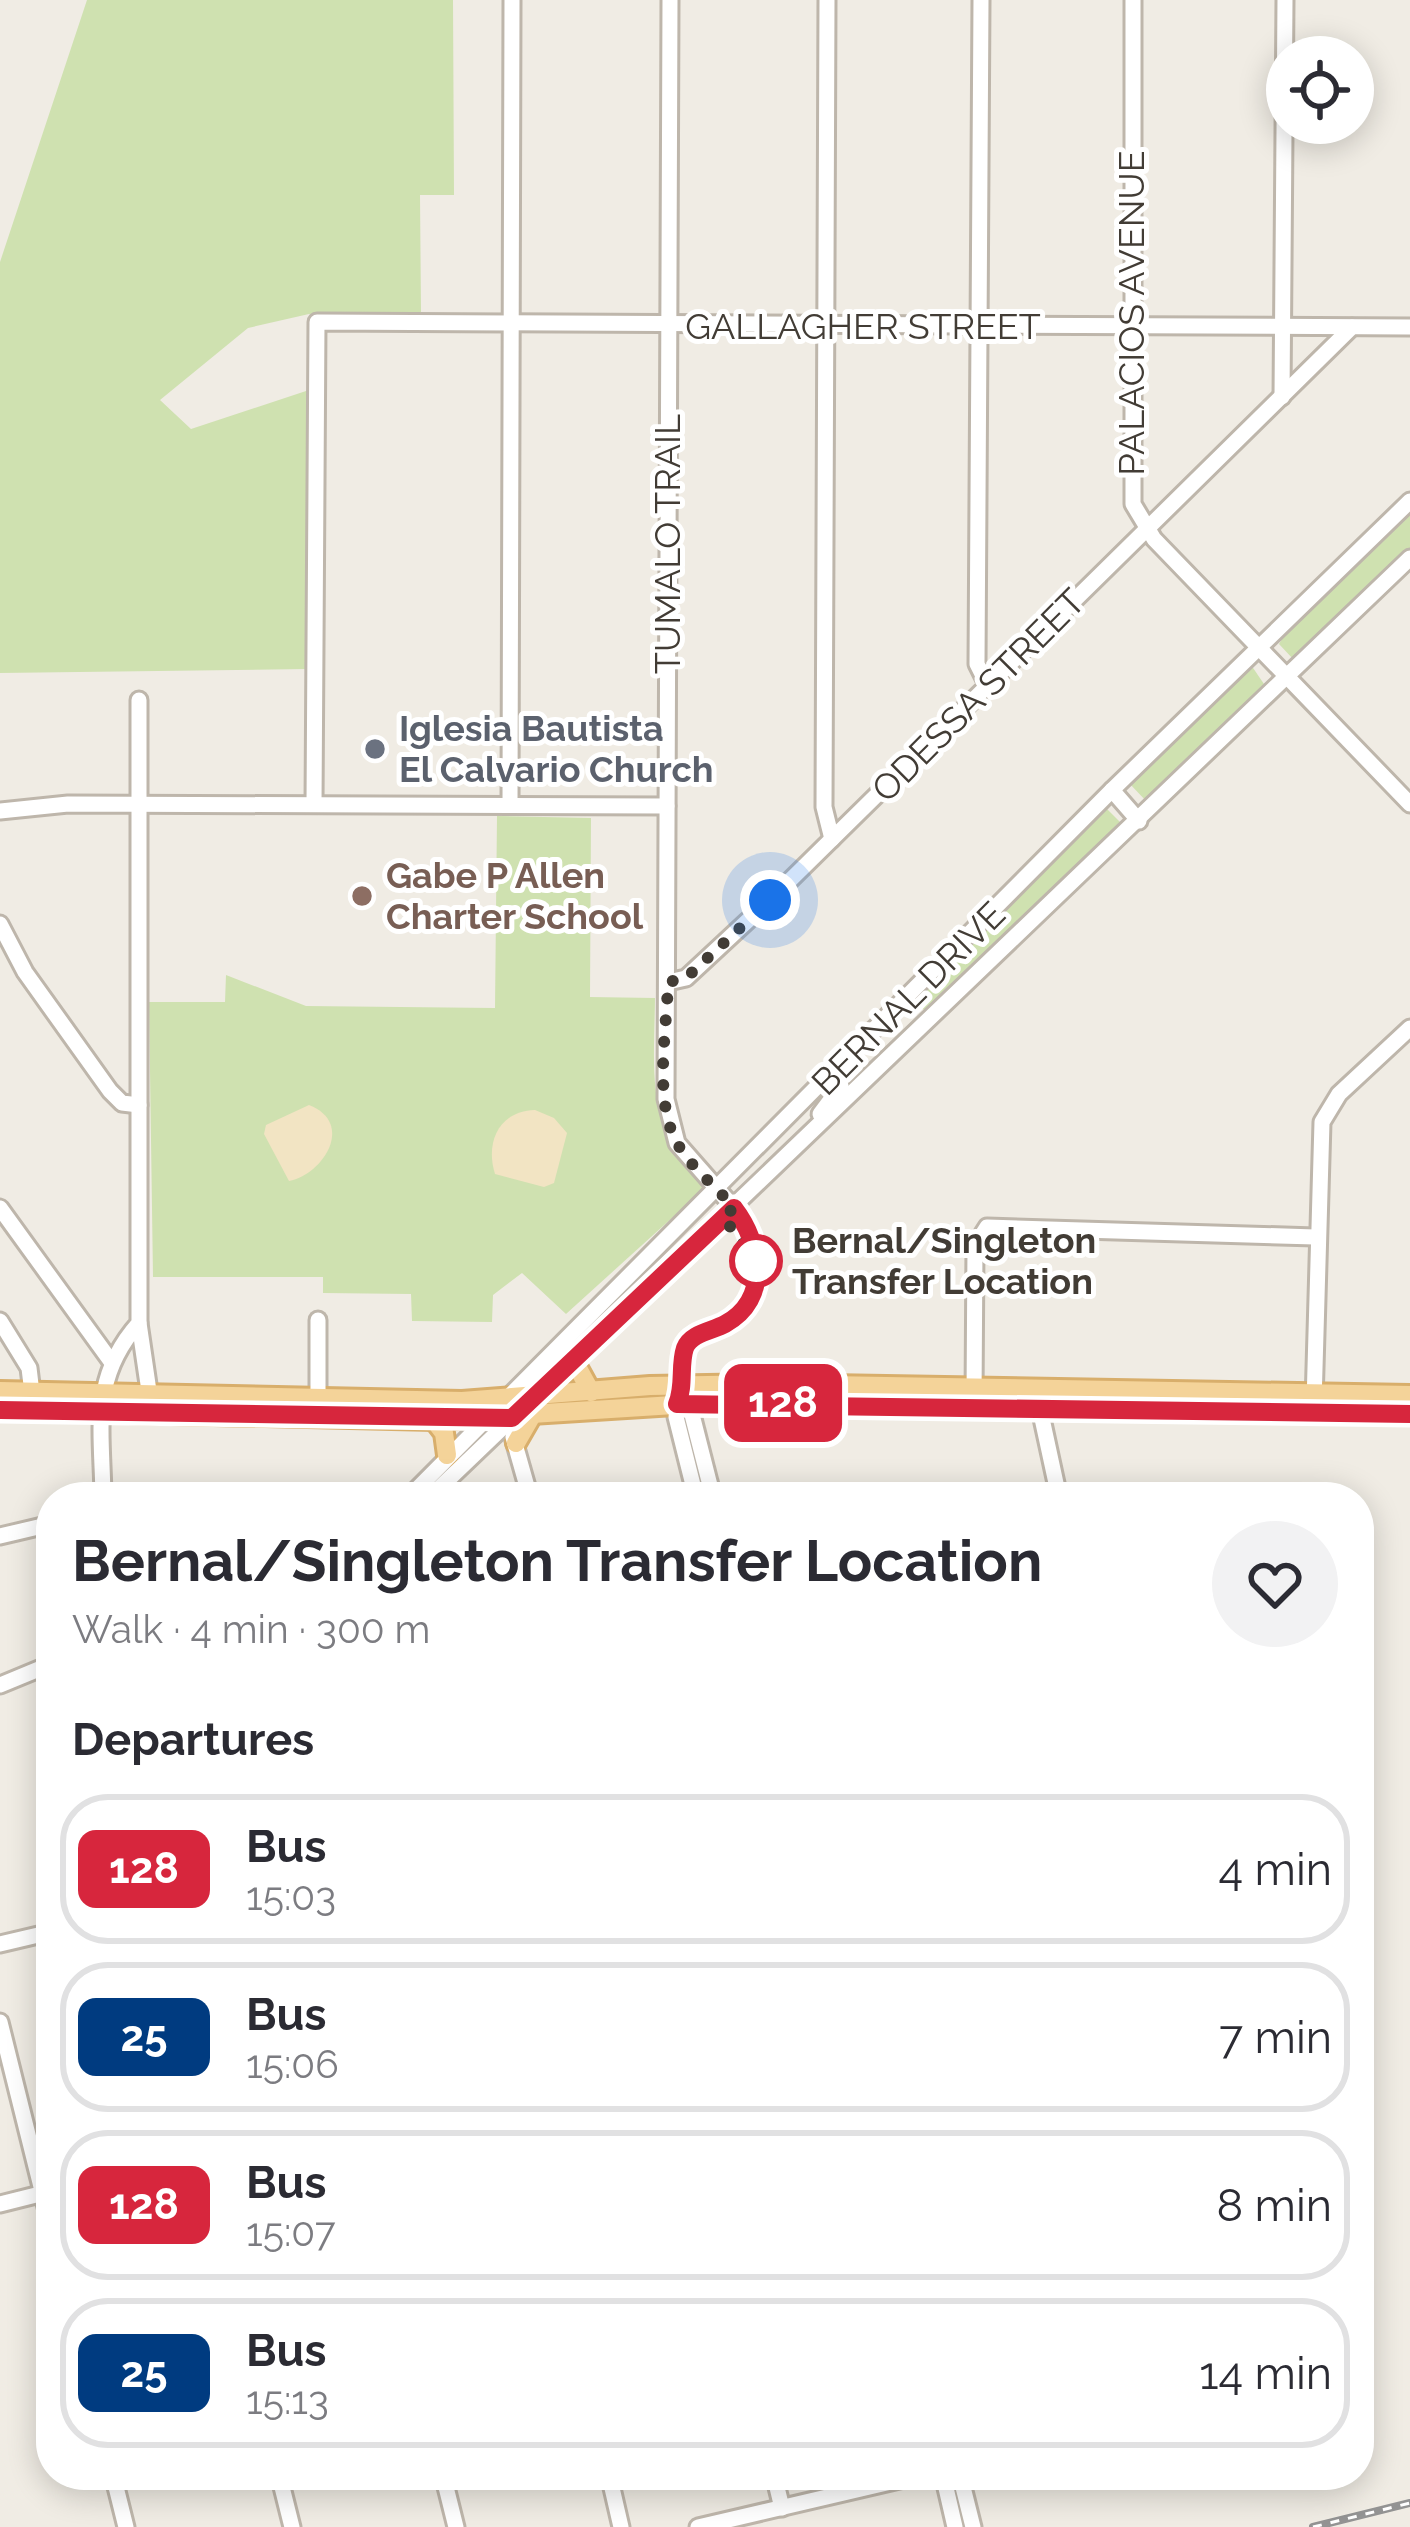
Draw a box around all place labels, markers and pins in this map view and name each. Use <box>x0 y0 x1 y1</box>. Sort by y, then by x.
place label: Iglesia Bautista El Calvario Church <box>399 707 714 790</box>
marker: Iglesia Bautista El Calvario Church <box>362 736 388 762</box>
place label: Gabe P Allen Charter School <box>386 854 644 937</box>
marker: Gabe P Allen Charter School <box>349 883 375 909</box>
place label: Bernal/Singleton Transfer Location <box>792 1219 1096 1302</box>
marker: Bernal/Singleton Transfer Location <box>731 1236 781 1286</box>

